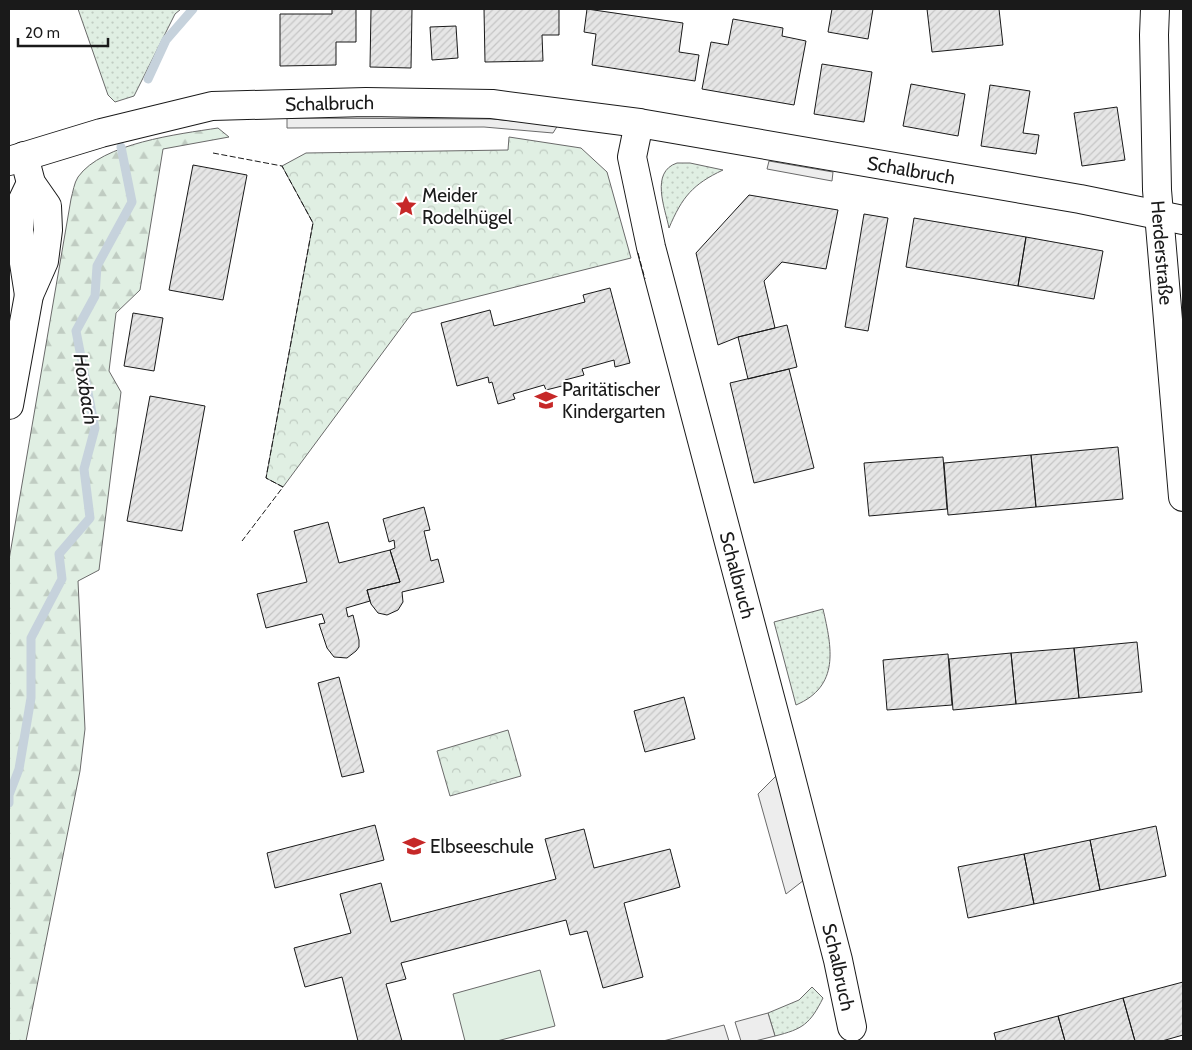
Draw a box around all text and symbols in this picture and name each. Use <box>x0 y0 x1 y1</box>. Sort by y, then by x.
scale bar <box>18 15 108 47</box>
text: 20 m <box>25 24 60 42</box>
street label: Schalbruch <box>285 91 374 116</box>
street label: Schalbruch <box>865 152 957 189</box>
place label: Meider Rodelhügel <box>422 184 513 229</box>
place icon: Meider Rodelhügel <box>393 193 419 219</box>
street label: Herderstraße <box>1146 200 1178 306</box>
water label: Hoxbach <box>69 352 103 426</box>
place label: Paritätischer Kindergarten <box>562 378 665 423</box>
school or university icon: Paritätischer Kindergarten <box>533 387 559 413</box>
street label: Schalbruch <box>715 529 760 621</box>
school or university icon: Elbseeschule <box>401 833 427 859</box>
place label: Elbseeschule <box>430 835 534 858</box>
street label: Schalbruch <box>817 921 859 1013</box>

